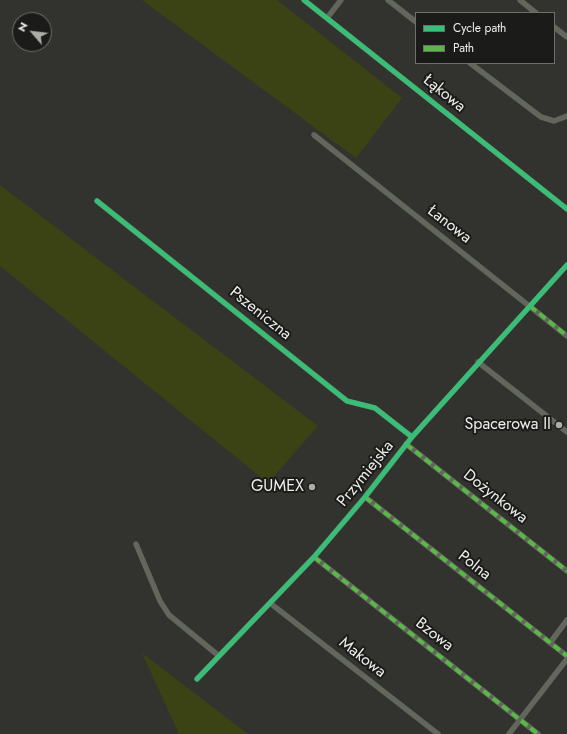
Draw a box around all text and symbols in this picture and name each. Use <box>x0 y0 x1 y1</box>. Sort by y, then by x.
north arrow <box>12 12 52 52</box>
legend <box>415 12 555 64</box>
text: N <box>13 19 31 34</box>
text: Cycle path <box>453 19 506 37</box>
text: Path <box>453 39 474 57</box>
street label: Łąkowa <box>419 71 469 117</box>
street label: Łanowa <box>423 202 475 248</box>
street label: Pszeniczna <box>225 283 295 345</box>
place label: Spacerowa II <box>465 415 551 435</box>
marker: Spacerowa II <box>554 420 564 430</box>
street label: Przymiejska <box>334 437 398 511</box>
street label: Dożynkowa <box>459 466 531 528</box>
place label: GUMEX <box>251 477 304 497</box>
marker: GUMEX <box>307 482 317 492</box>
street label: Polna <box>454 547 494 585</box>
street label: Bzowa <box>411 614 457 656</box>
street label: Makowa <box>335 634 389 682</box>

